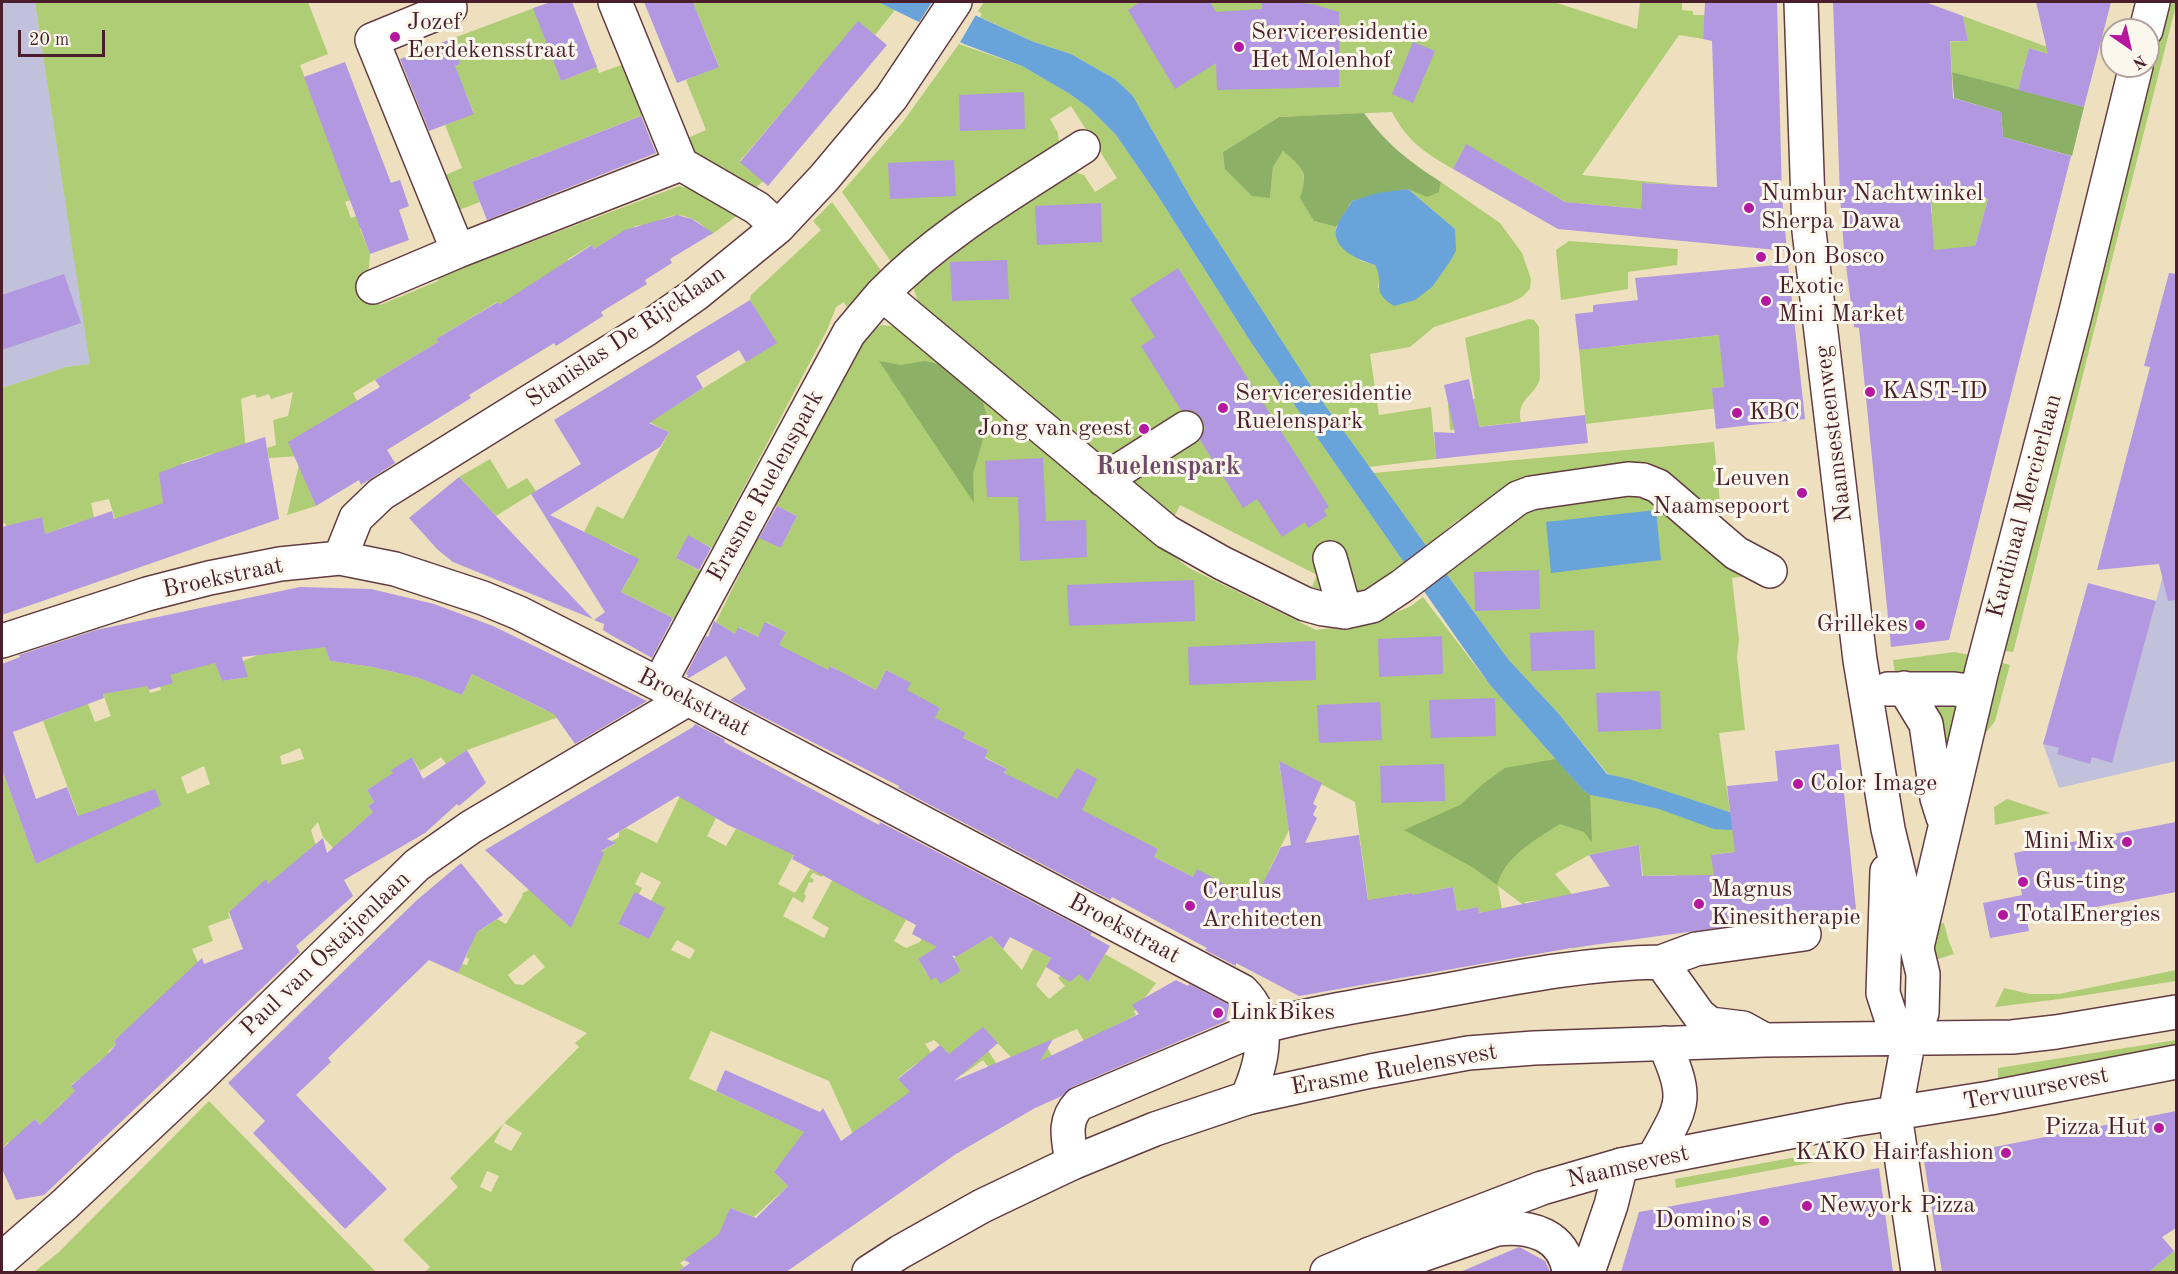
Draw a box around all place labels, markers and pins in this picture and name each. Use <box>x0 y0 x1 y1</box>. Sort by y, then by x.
place label: Jozef Eerdekensstraat <box>407 9 576 65</box>
place label: Serviceresidentie Het Molenhof <box>1251 19 1428 75</box>
marker: Jozef Eerdekensstraat <box>388 30 402 44</box>
marker: Serviceresidentie Het Molenhof <box>1232 40 1246 54</box>
place label: Numbur Nachtwinkel Sherpa Dawa <box>1761 180 1983 236</box>
marker: Numbur Nachtwinkel Sherpa Dawa <box>1742 201 1756 215</box>
place label: Don Bosco <box>1773 243 1885 271</box>
marker: Don Bosco <box>1754 250 1768 264</box>
place label: Exotic Mini Market <box>1778 273 1904 329</box>
marker: Exotic Mini Market <box>1759 294 1773 308</box>
place label: KAST-ID <box>1882 378 1988 406</box>
place label: Serviceresidentie Ruelenspark <box>1235 380 1412 436</box>
marker: KAST-ID <box>1863 385 1877 399</box>
place label: KBC <box>1749 399 1800 427</box>
marker: Serviceresidentie Ruelenspark <box>1216 401 1230 415</box>
marker: KBC <box>1730 406 1744 420</box>
place label: Jong van geest <box>977 415 1132 443</box>
marker: Jong van geest <box>1137 422 1151 436</box>
place label: Leuven Naamsepoort <box>1653 465 1790 521</box>
marker: Leuven Naamsepoort <box>1795 486 1809 500</box>
place label: Grillekes <box>1816 611 1908 639</box>
marker: Grillekes <box>1913 618 1927 632</box>
place label: Color Image <box>1810 770 1937 798</box>
marker: Color Image <box>1791 777 1805 791</box>
place label: Mini Mix <box>2023 828 2115 856</box>
marker: Mini Mix <box>2120 835 2134 849</box>
place label: Gus-ting <box>2035 868 2125 896</box>
marker: Gus-ting <box>2016 875 2030 889</box>
place label: Magnus Kinesitherapie <box>1711 876 1861 932</box>
place label: Cerulus Architecten <box>1202 878 1322 934</box>
marker: Magnus Kinesitherapie <box>1692 897 1706 911</box>
marker: Cerulus Architecten <box>1183 899 1197 913</box>
place label: TotalEnergies <box>2015 901 2160 929</box>
marker: TotalEnergies <box>1996 908 2010 922</box>
place label: LinkBikes <box>1230 999 1335 1027</box>
marker: LinkBikes <box>1211 1006 1225 1020</box>
place label: Pizza Hut <box>2044 1114 2147 1142</box>
marker: Pizza Hut <box>2152 1121 2166 1135</box>
place label: KAKO Hairfashion <box>1795 1139 1994 1167</box>
marker: KAKO Hairfashion <box>1999 1146 2013 1160</box>
place label: Newyork Pizza <box>1819 1192 1975 1220</box>
marker: Newyork Pizza <box>1800 1199 1814 1213</box>
place label: Domino's <box>1655 1207 1752 1235</box>
marker: Domino's <box>1757 1214 1771 1228</box>

